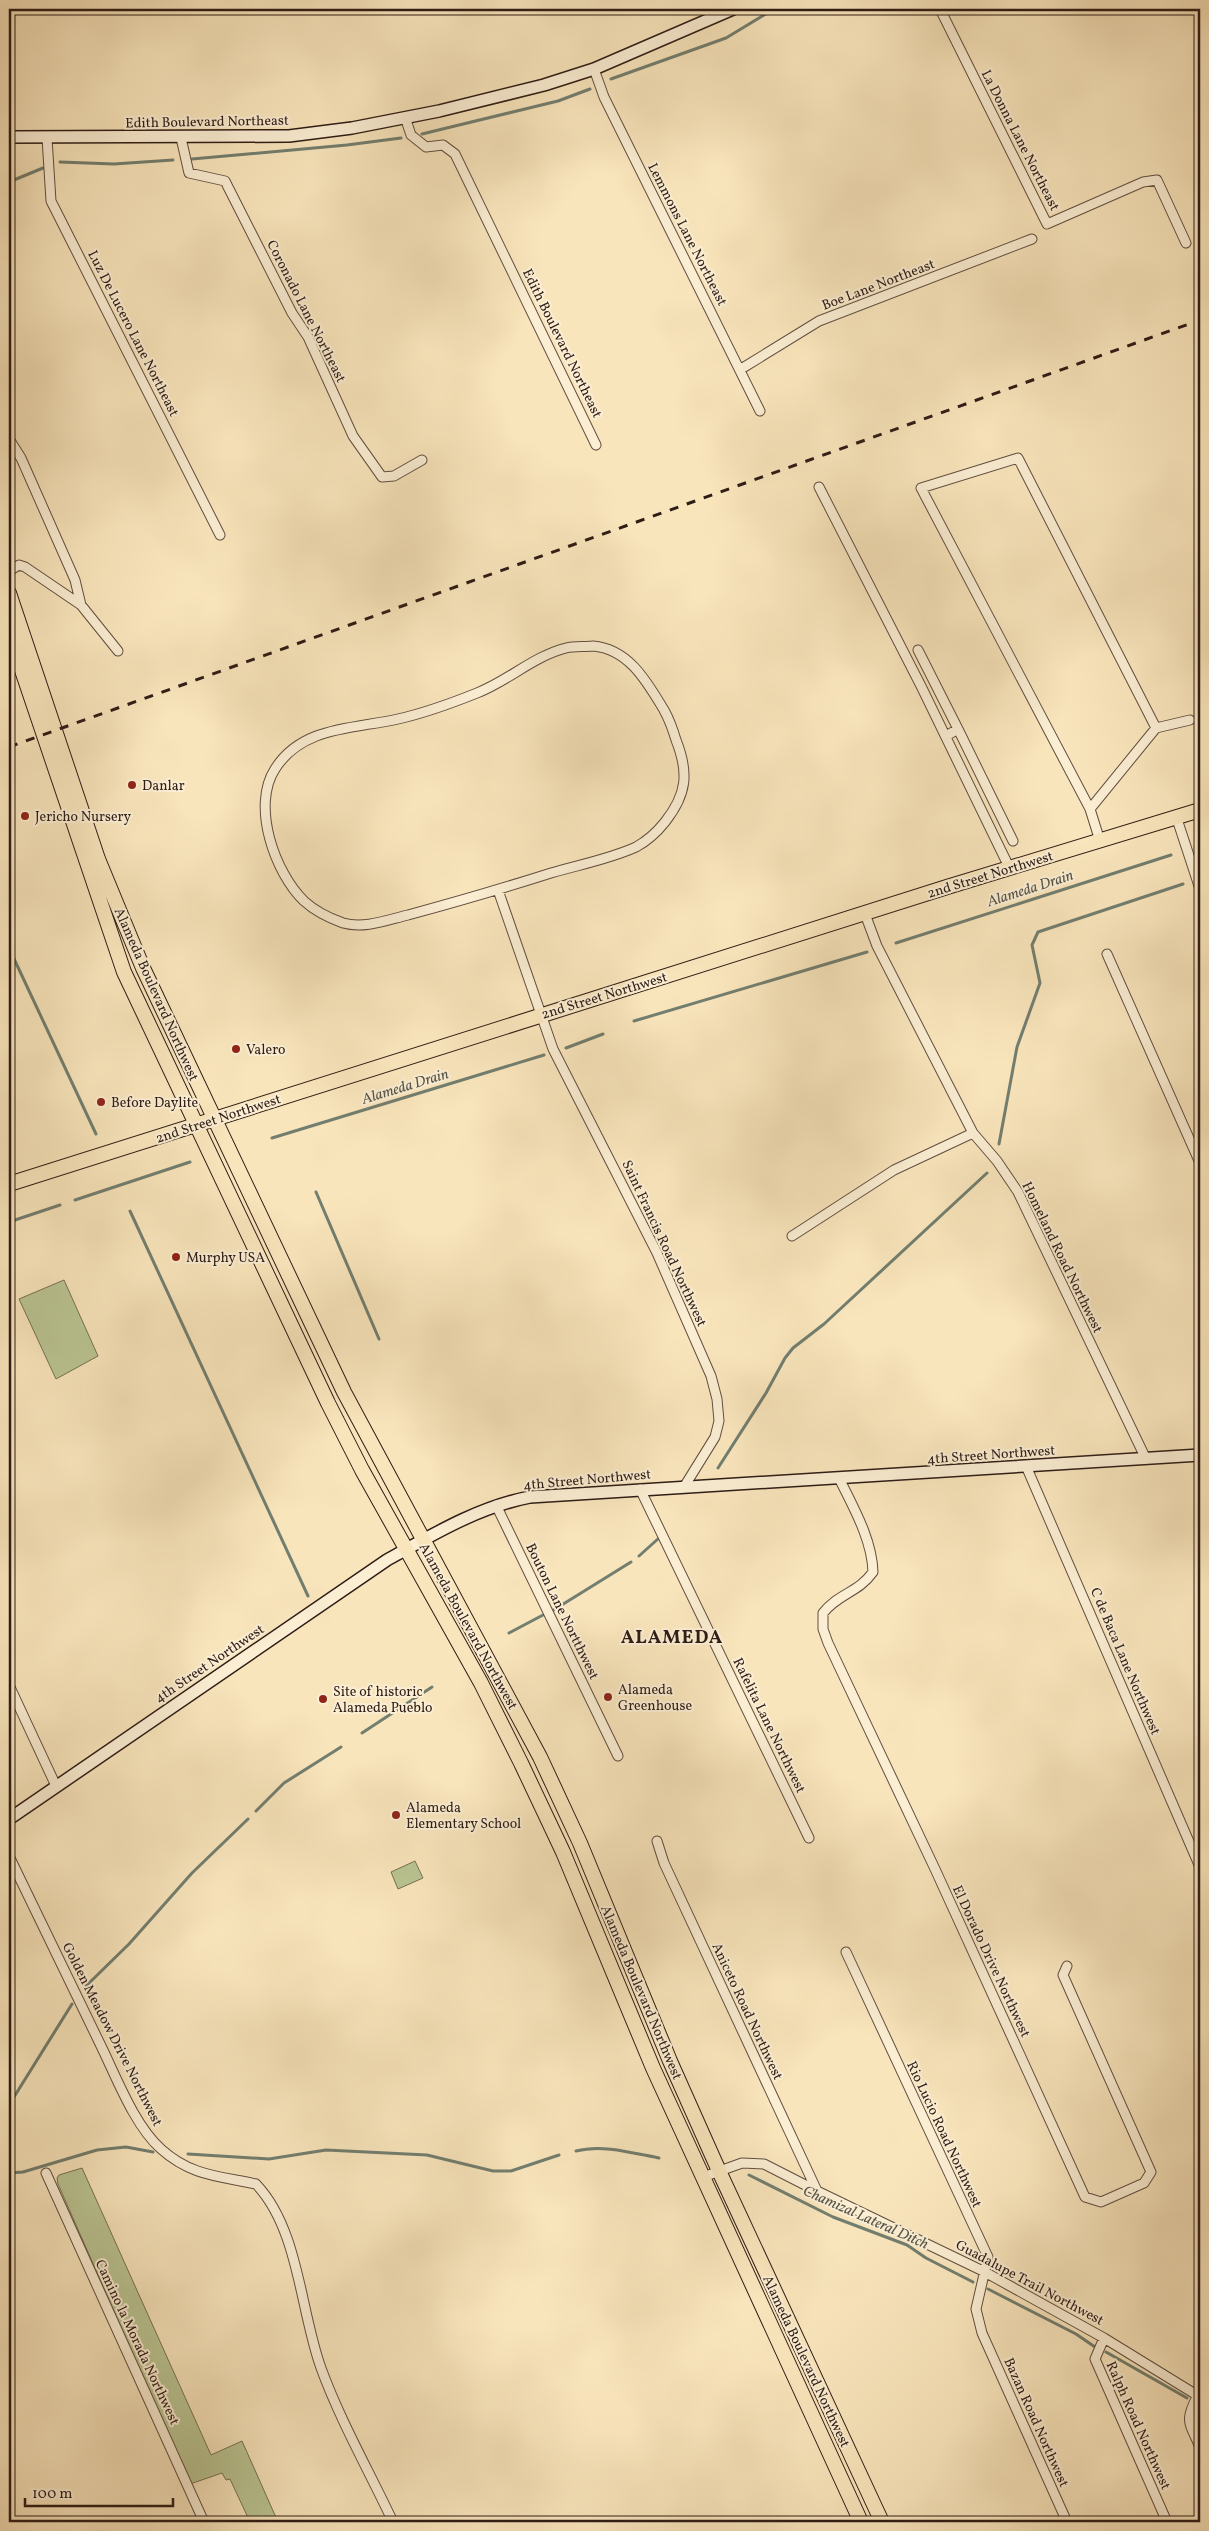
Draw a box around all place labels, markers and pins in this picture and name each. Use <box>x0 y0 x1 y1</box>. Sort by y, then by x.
place label: Danlar <box>142 777 185 796</box>
marker: Danlar <box>126 779 138 791</box>
place label: Jericho Nursery <box>35 808 131 827</box>
marker: Jericho Nursery <box>19 810 31 822</box>
place label: Valero <box>246 1041 285 1060</box>
marker: Valero <box>230 1043 242 1055</box>
place label: Before Daylite <box>111 1094 198 1113</box>
marker: Before Daylite <box>95 1096 107 1108</box>
place label: Murphy USA <box>186 1249 265 1268</box>
marker: Murphy USA <box>170 1251 182 1263</box>
place label: Alameda Greenhouse <box>618 1681 692 1716</box>
place label: Site of historic Alameda Pueblo <box>333 1683 433 1718</box>
marker: Alameda Greenhouse <box>602 1691 614 1703</box>
marker: Site of historic Alameda Pueblo <box>317 1693 329 1705</box>
place label: Alameda Elementary School <box>406 1799 521 1834</box>
marker: Alameda Elementary School <box>390 1809 402 1821</box>

